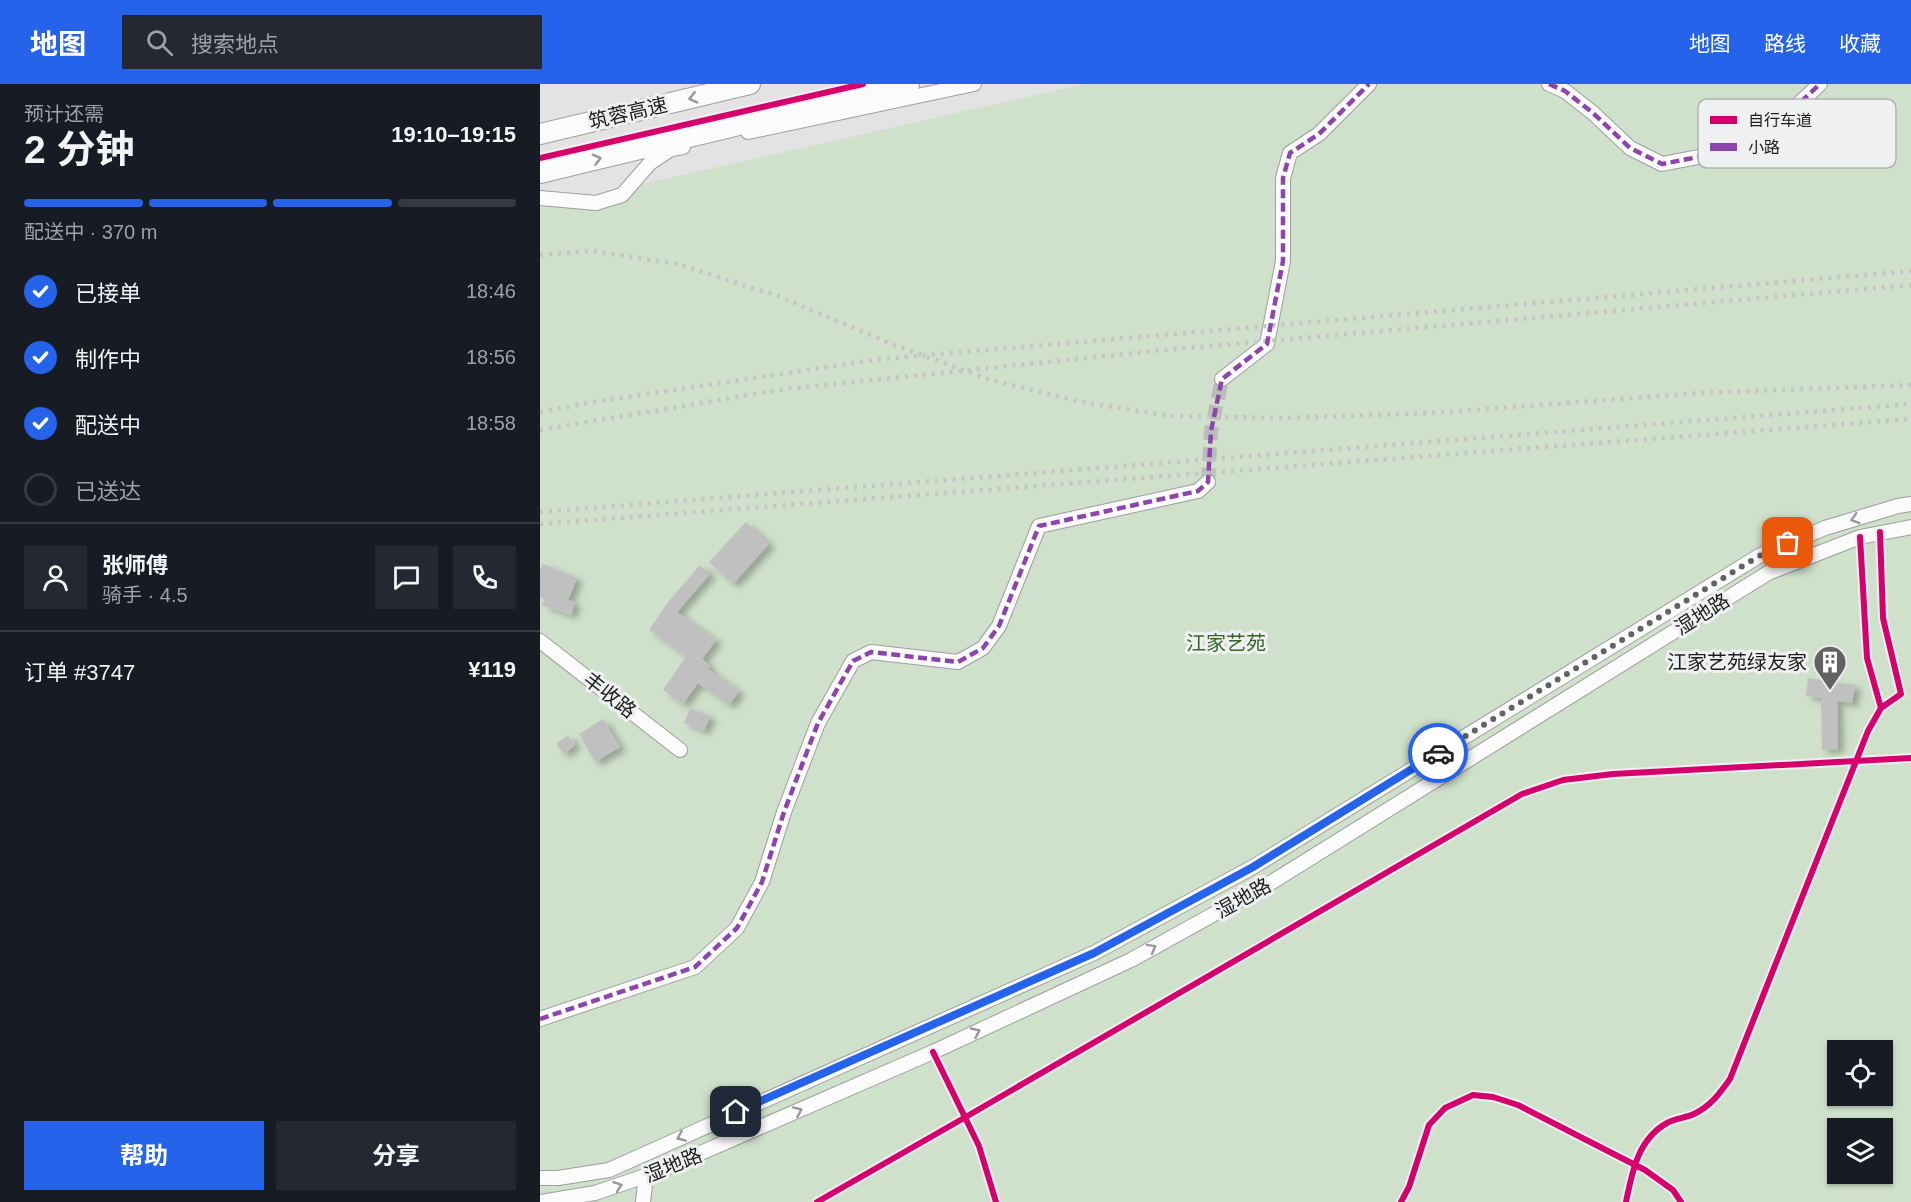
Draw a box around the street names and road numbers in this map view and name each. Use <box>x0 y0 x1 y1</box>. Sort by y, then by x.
street label: 筑蓉高速 <box>587 93 669 133</box>
street label: 湿地路 <box>1671 589 1733 639</box>
street label: 丰收路 <box>580 668 640 722</box>
street label: 湿地路 <box>1211 874 1275 922</box>
street label: 湿地路 <box>641 1144 705 1186</box>

